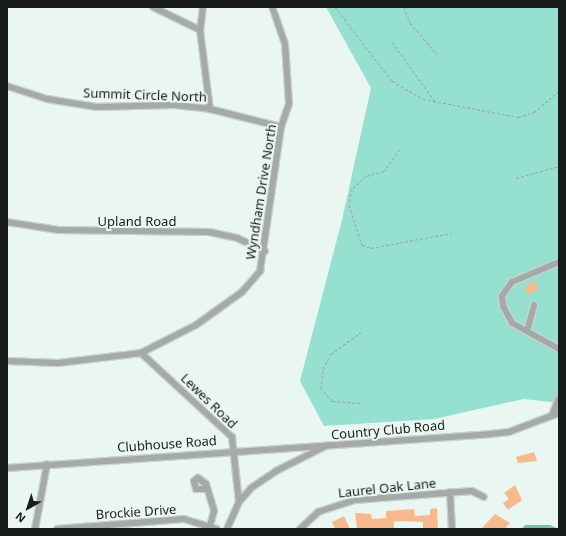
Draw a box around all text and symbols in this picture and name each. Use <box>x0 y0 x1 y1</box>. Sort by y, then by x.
street label: Summit Circle North <box>83 85 207 105</box>
street label: Wyndham Drive North <box>243 123 279 261</box>
street label: Upland Road <box>98 213 176 229</box>
street label: Lewes Road <box>178 370 240 432</box>
street label: Country Club Road <box>330 417 446 443</box>
street label: Clubhouse Road <box>117 433 217 455</box>
street label: Laurel Oak Lane <box>337 475 437 501</box>
north arrow <box>8 488 48 528</box>
street label: Brockie Drive <box>95 501 177 523</box>
text: N <box>12 509 28 526</box>

